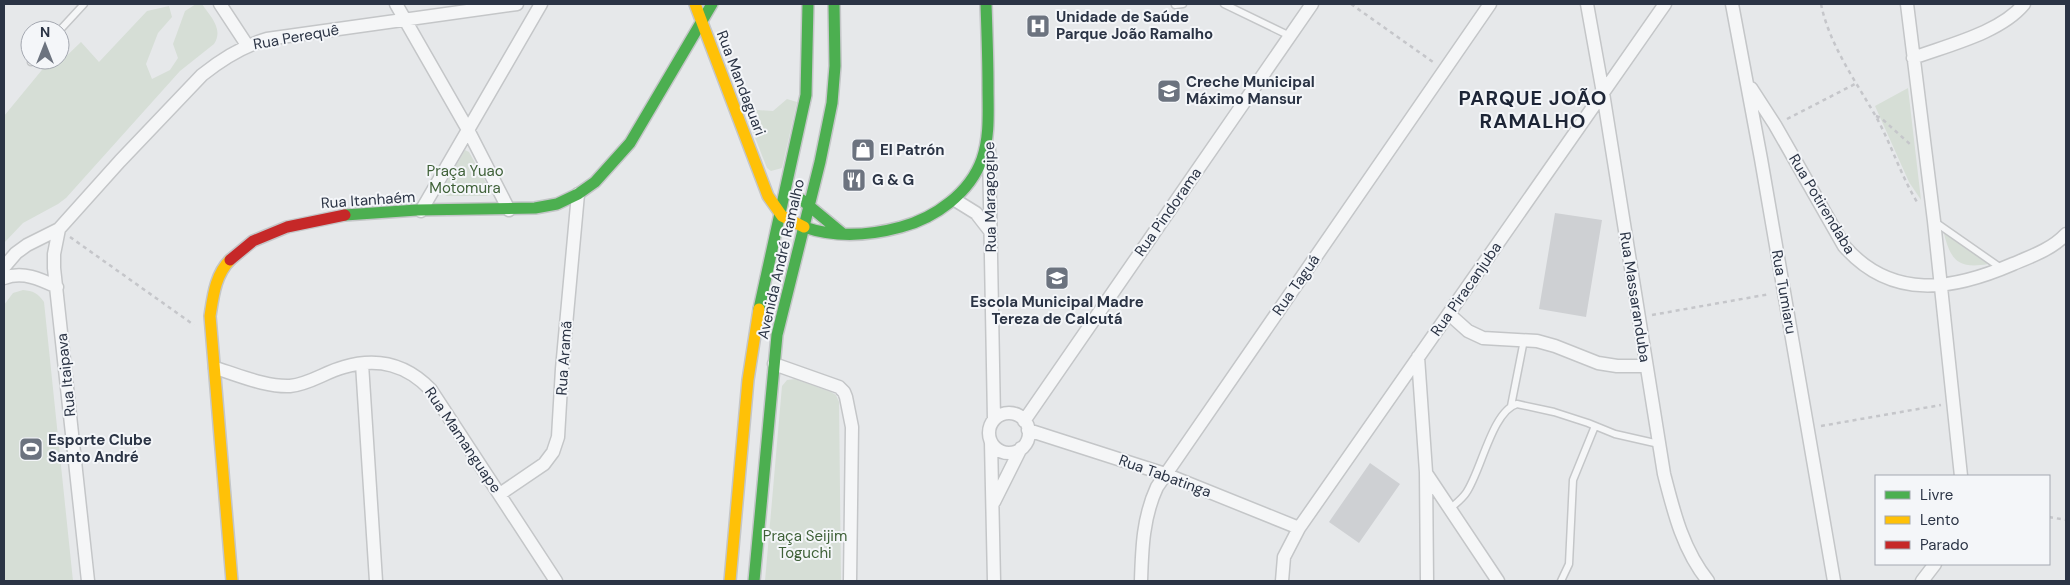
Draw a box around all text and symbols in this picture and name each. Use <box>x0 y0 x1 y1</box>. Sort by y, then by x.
place label: Unidade de Saúde Parque João Ramalho <box>1056 7 1213 44</box>
hospital icon: Unidade de Saúde Parque João Ramalho <box>1025 13 1051 39</box>
north arrow <box>20 20 70 70</box>
street label: Rua Perequê <box>252 20 340 54</box>
text: N <box>40 23 50 41</box>
street label: Rua Mandaguari <box>712 28 770 138</box>
place label: Creche Municipal Máximo Mansur <box>1186 72 1315 109</box>
school or university icon: Creche Municipal Máximo Mansur <box>1156 78 1182 104</box>
district label: PARQUE JOÃO RAMALHO <box>1458 85 1608 134</box>
shop icon: El Patrón <box>850 137 876 163</box>
place label: El Patrón <box>880 140 945 160</box>
street label: Rua Maragogipe <box>979 141 1001 253</box>
street label: Rua Potirendaba <box>1784 150 1860 258</box>
park label: Praça Yuao Motomura <box>426 161 504 198</box>
street label: Rua Pindorama <box>1130 164 1206 260</box>
restaurant icon: G & G <box>841 167 867 193</box>
place label: G & G <box>872 170 914 190</box>
street label: Avenida André Ramalho <box>753 177 809 341</box>
street label: Rua Itanhaém <box>320 187 416 213</box>
street label: Rua Massaranduba <box>1615 230 1655 364</box>
street label: Rua Piracanjuba <box>1426 238 1506 340</box>
street label: Rua Tumiaru <box>1767 248 1801 336</box>
street label: Rua Taguá <box>1268 250 1324 320</box>
school or university icon: Escola Municipal Madre Tereza de Calcutá <box>1044 265 1070 291</box>
place label: Escola Municipal Madre Tereza de Calcutá <box>970 292 1144 329</box>
street label: Rua Aramã <box>551 320 577 396</box>
street label: Rua Itaipava <box>52 332 80 418</box>
street label: Rua Mamanguape <box>420 383 506 497</box>
place label: Esporte Clube Santo André <box>48 430 152 467</box>
sports icon: Esporte Clube Santo André <box>18 436 44 462</box>
street label: Rua Tabatinga <box>1116 450 1214 502</box>
legend <box>1875 475 2050 565</box>
text: Livre <box>1920 485 1953 505</box>
text: Lento <box>1920 510 1959 530</box>
park label: Praça Seijim Toguchi <box>763 526 847 563</box>
text: Parado <box>1920 535 1969 555</box>

